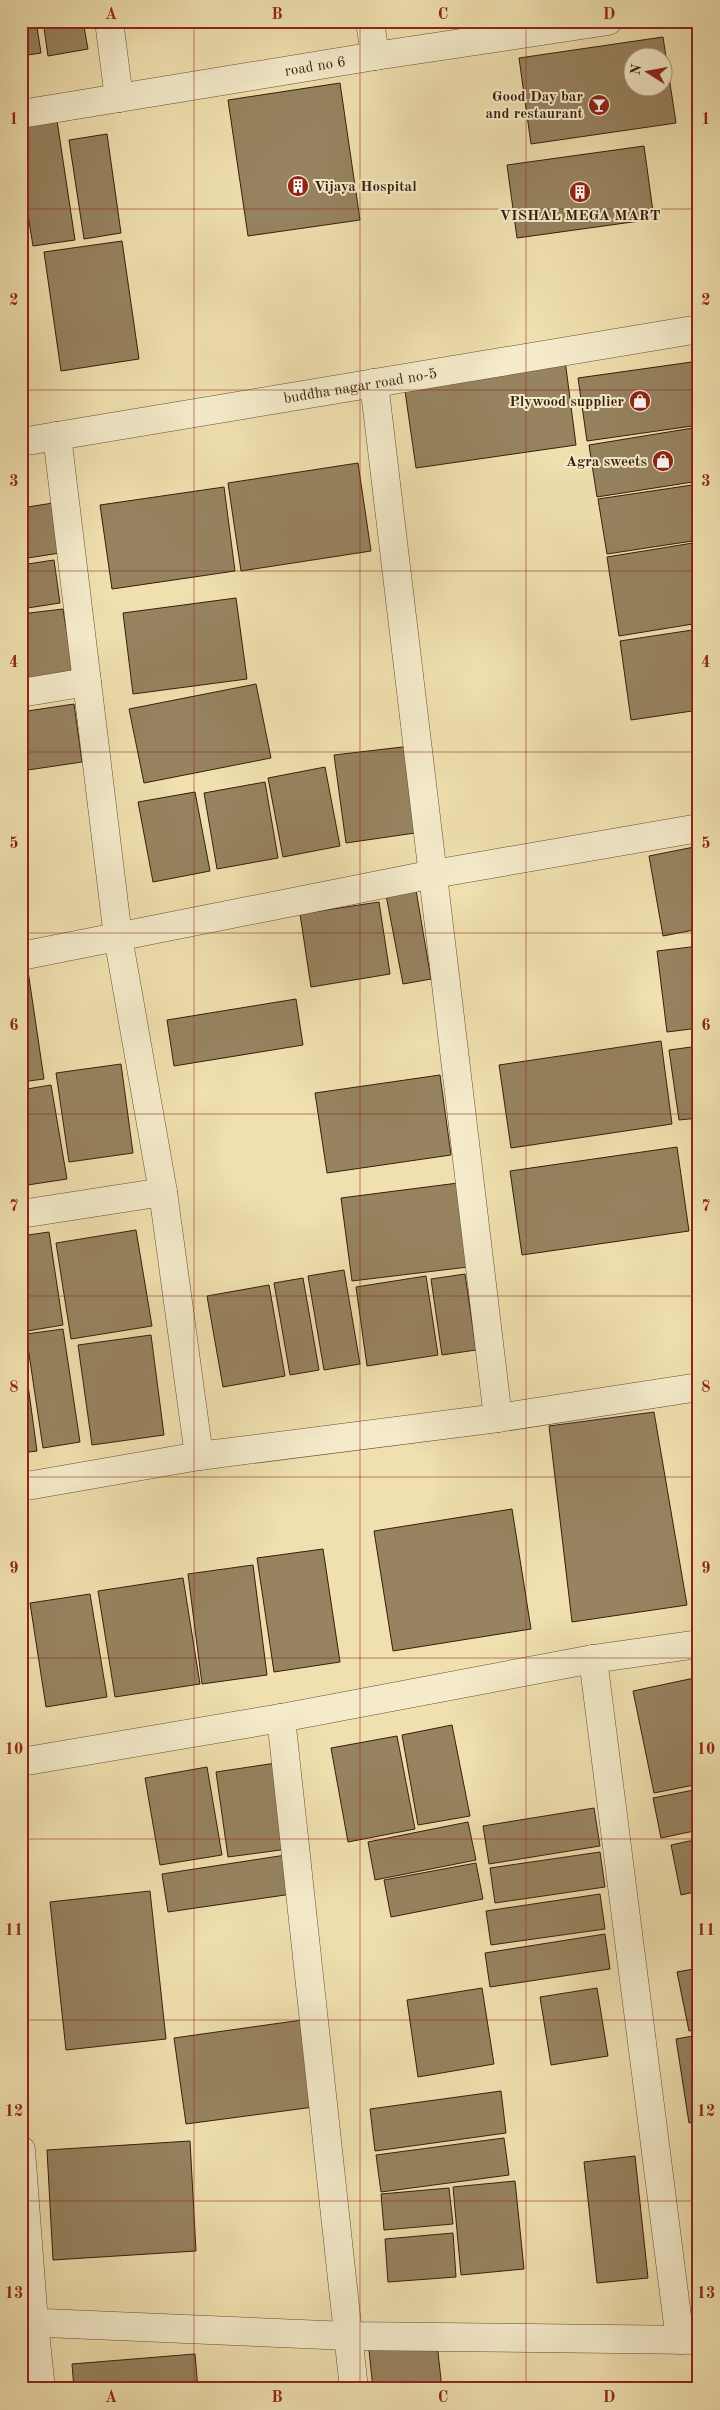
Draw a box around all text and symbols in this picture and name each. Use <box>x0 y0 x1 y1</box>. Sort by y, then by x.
text: A <box>105 7 117 23</box>
text: B <box>271 7 283 23</box>
text: C <box>438 7 448 23</box>
text: D <box>603 7 615 23</box>
north arrow <box>622 48 672 98</box>
street label: road no 6 <box>284 55 347 80</box>
text: N <box>628 63 644 76</box>
place label: Good Day bar and restaurant <box>485 90 584 122</box>
bar icon: Good Day bar and restaurant <box>587 93 611 117</box>
text: 1 <box>9 112 19 128</box>
text: 1 <box>701 112 711 128</box>
building icon: Vijaya Hospital <box>286 174 310 198</box>
place label: Vijaya Hospital <box>314 180 417 195</box>
building icon: VISHAL MEGA MART <box>568 180 592 204</box>
place label: VISHAL MEGA MART <box>500 209 661 224</box>
text: 2 <box>9 293 19 309</box>
text: 2 <box>701 293 711 309</box>
street label: buddha nagar road no-5 <box>283 367 438 407</box>
shop icon: Plywood supplier <box>628 389 652 413</box>
place label: Plywood supplier <box>509 395 624 410</box>
shop icon: Agra sweets <box>651 449 675 473</box>
place label: Agra sweets <box>566 455 647 470</box>
text: 3 <box>9 474 19 490</box>
text: 3 <box>701 474 711 490</box>
text: 4 <box>9 655 19 671</box>
text: 4 <box>701 655 711 671</box>
text: 5 <box>9 836 19 852</box>
text: 5 <box>701 836 711 852</box>
text: 6 <box>9 1018 19 1034</box>
text: 6 <box>701 1018 711 1034</box>
text: 7 <box>9 1199 19 1215</box>
text: 7 <box>701 1199 711 1215</box>
text: 8 <box>9 1380 19 1396</box>
text: 8 <box>701 1380 711 1396</box>
text: 9 <box>9 1561 19 1577</box>
text: 9 <box>701 1561 711 1577</box>
text: 10 <box>5 1742 23 1758</box>
text: 10 <box>697 1742 715 1758</box>
text: 11 <box>5 1923 23 1939</box>
text: 11 <box>697 1923 715 1939</box>
text: 12 <box>5 2104 23 2120</box>
text: 12 <box>697 2104 715 2120</box>
text: 13 <box>5 2286 23 2302</box>
text: 13 <box>697 2286 715 2302</box>
text: A <box>105 2390 117 2406</box>
text: B <box>271 2390 283 2406</box>
text: C <box>438 2390 448 2406</box>
text: D <box>603 2390 615 2406</box>

